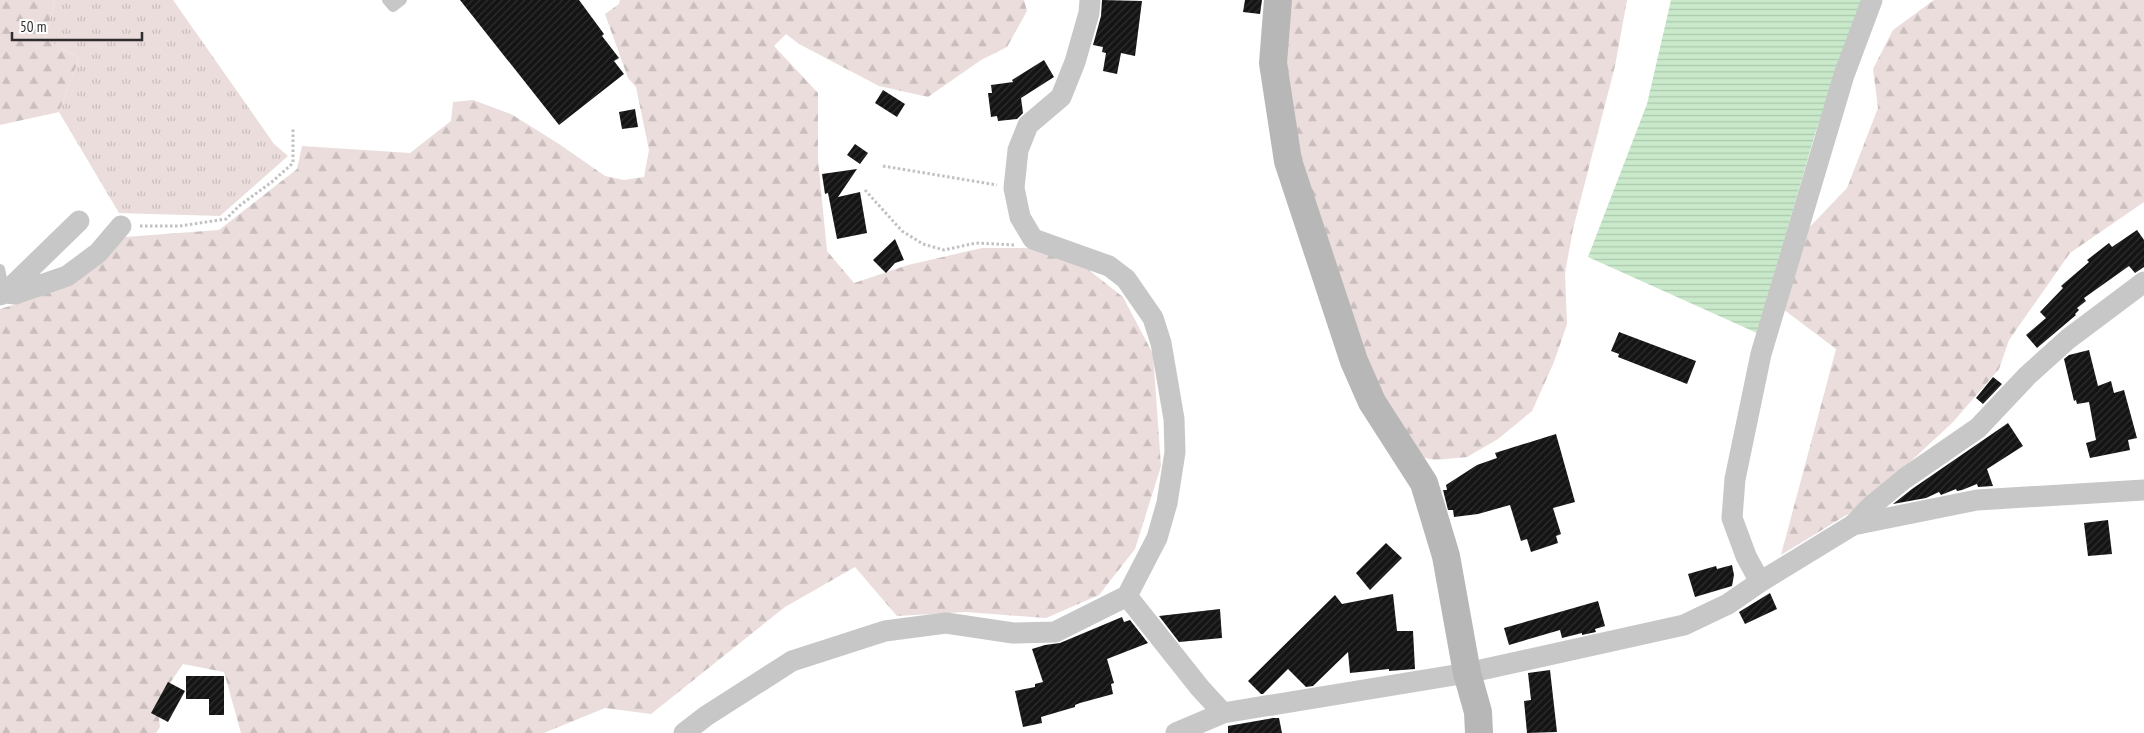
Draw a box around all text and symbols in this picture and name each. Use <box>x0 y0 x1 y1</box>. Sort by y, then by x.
scale bar <box>12 10 142 42</box>
text: 50 m <box>20 17 46 36</box>

